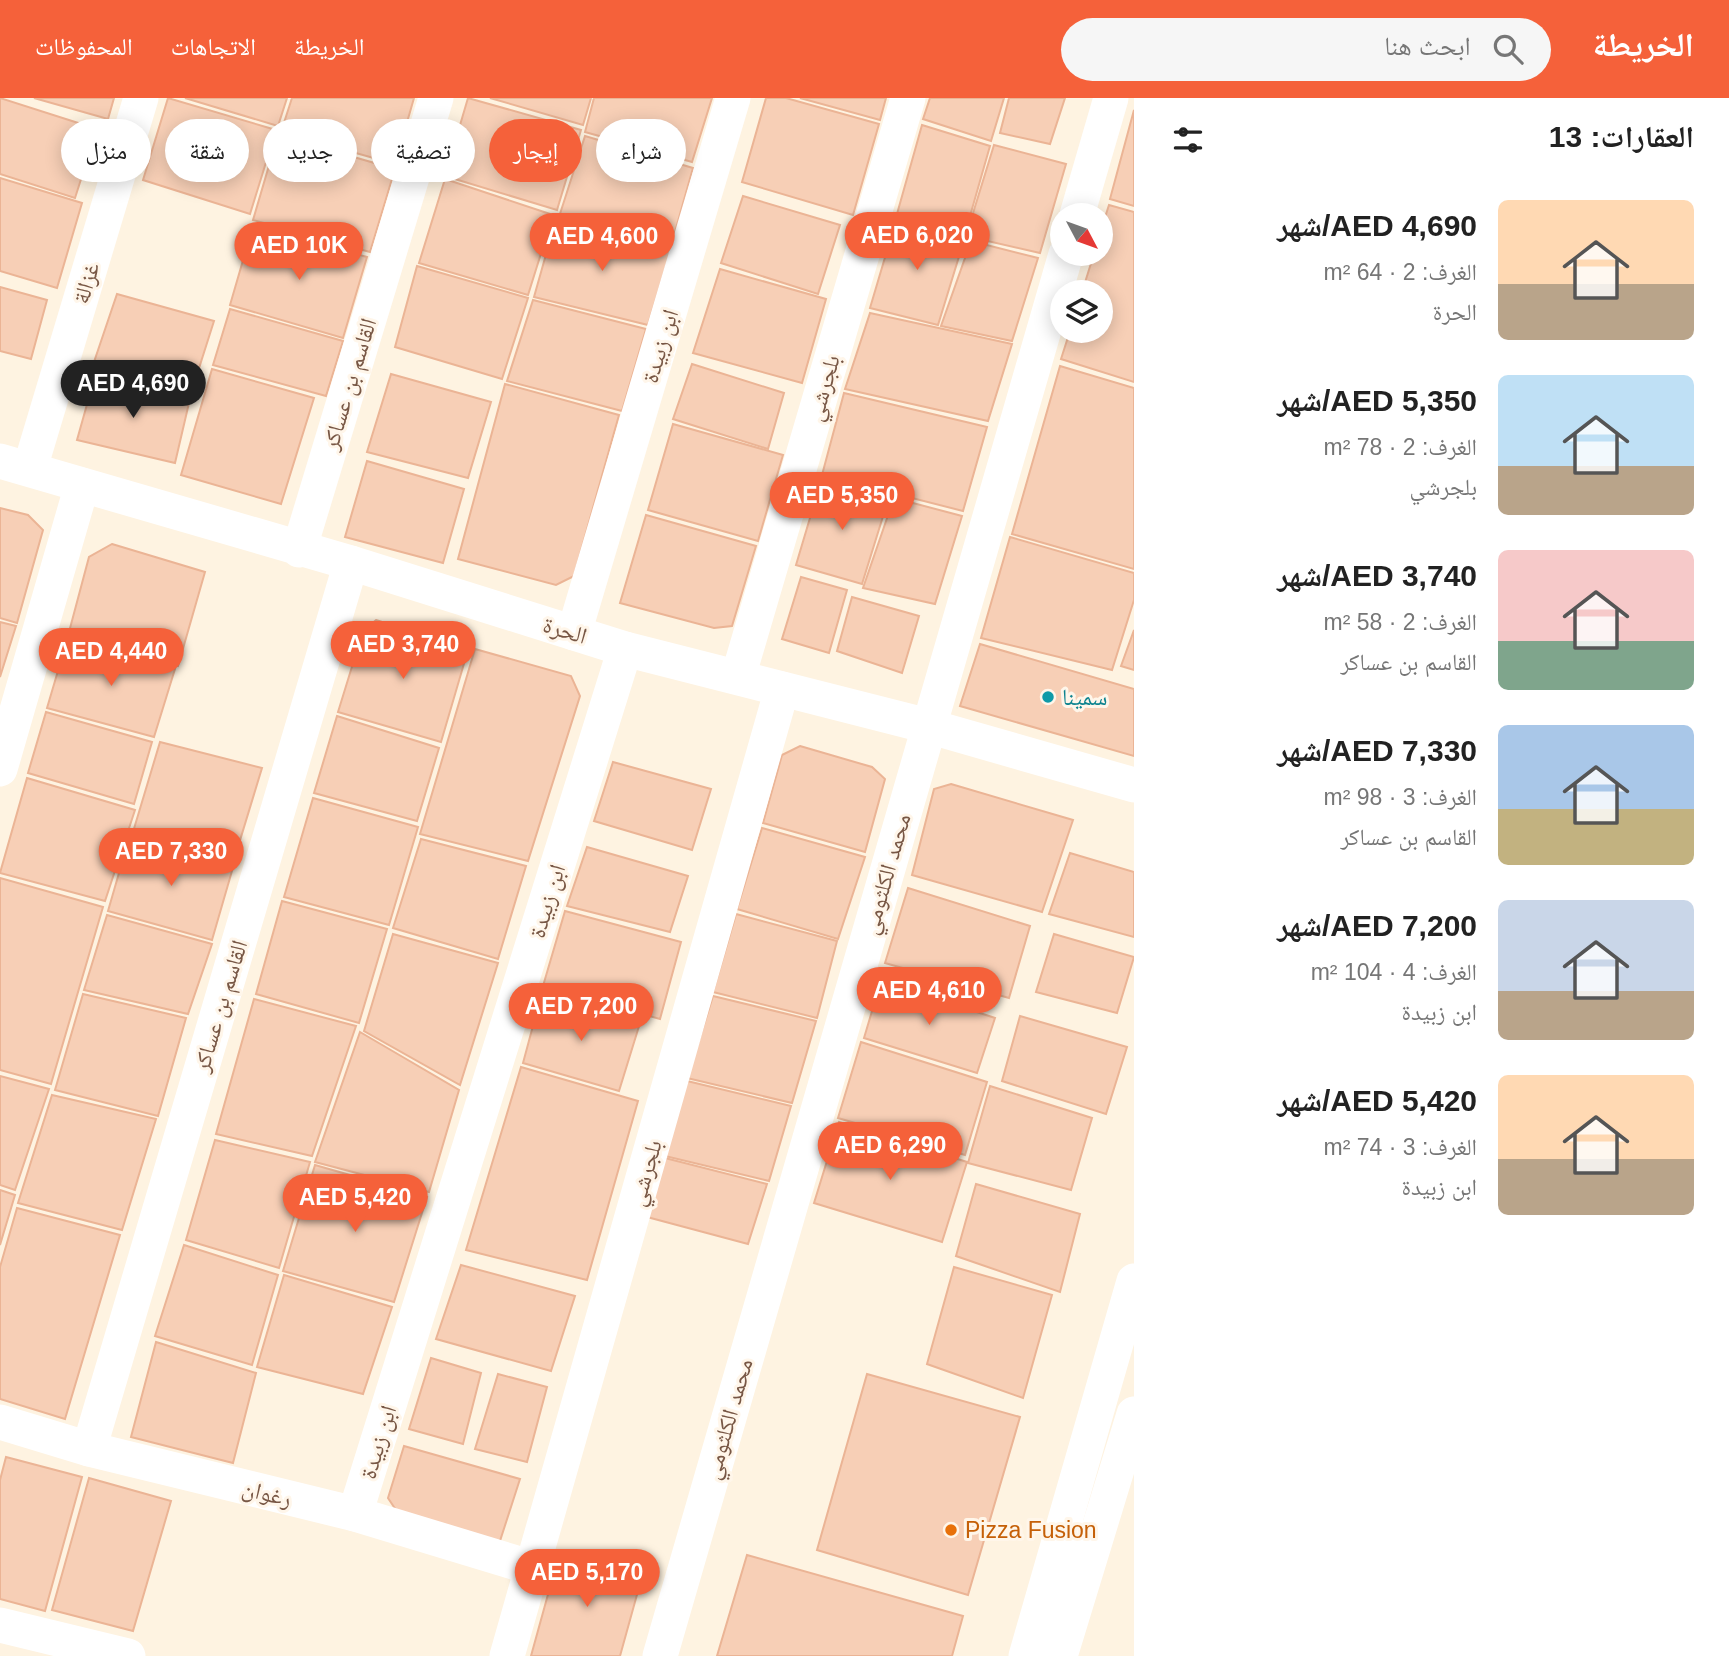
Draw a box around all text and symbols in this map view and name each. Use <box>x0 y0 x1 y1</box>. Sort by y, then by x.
search box <box>1061 18 1551 81</box>
text: الخريطة <box>1593 26 1694 63</box>
icon: search <box>1489 30 1527 68</box>
text: ابحث هنا <box>1384 31 1471 61</box>
text: المحفوظات <box>35 33 133 60</box>
text: الاتجاهات <box>171 33 256 60</box>
text: الخريطة <box>294 33 365 60</box>
chip: منزل <box>61 119 151 182</box>
chip: شقة <box>165 119 249 182</box>
chip: جديد <box>263 119 357 182</box>
chip: تصفية <box>371 119 475 182</box>
chip: إيجار <box>489 119 582 182</box>
chip: شراء <box>596 119 686 182</box>
text: العقارات: 13 <box>1549 120 1694 153</box>
icon: filters <box>1169 121 1207 159</box>
north arrow <box>1050 203 1113 266</box>
map controls <box>1050 203 1113 343</box>
text: AED 4,690/شهر <box>1277 209 1477 242</box>
pin: AED 6,020 <box>837 212 997 272</box>
pin: AED 4,600 <box>522 214 682 273</box>
pin: AED 10K <box>234 222 364 282</box>
text: AED 6,020 <box>861 222 973 248</box>
text: AED 4,600 <box>546 223 658 249</box>
icon: home <box>1554 228 1638 312</box>
text: AED 10K <box>250 232 348 258</box>
street label: غزالة <box>67 259 105 307</box>
text: الغرف: 2 · 64 m² <box>1323 259 1477 285</box>
button: layers <box>1050 280 1113 343</box>
text: الحرة <box>1433 299 1477 325</box>
street label: ابن زبيدة <box>637 306 684 386</box>
street label: القاسم بن عساكر <box>316 315 384 455</box>
street label: بلجرشي <box>801 352 850 426</box>
pin: AED 4,690 <box>53 360 213 420</box>
text: AED 4,690 <box>77 370 189 396</box>
text: AED 5,350/شهر <box>1277 384 1477 417</box>
icon: home <box>1554 403 1638 487</box>
text: الغرف: 2 · 78 m² <box>1323 434 1477 460</box>
pin: AED 5,350 <box>762 472 922 532</box>
text: بلجرشي <box>1409 474 1477 500</box>
text: AED 5,350 <box>786 482 898 508</box>
text: AED 3,740/شهر <box>1277 559 1477 592</box>
icon: home <box>1554 578 1638 662</box>
text: الغرف: 2 · 58 m² <box>1323 609 1477 635</box>
street label: الحرة <box>540 611 590 649</box>
pin: AED 3,740 <box>323 622 483 681</box>
pin: AED 4,440 <box>31 628 191 688</box>
text: AED 3,740 <box>347 631 459 657</box>
text: AED 4,440 <box>55 638 167 664</box>
text: القاسم بن عساكر <box>1341 649 1477 675</box>
place label: سمينا <box>1062 684 1107 710</box>
marker: سمينا <box>1040 689 1056 705</box>
text: AED 7,330/شهر <box>1277 734 1477 767</box>
icon: home <box>1554 753 1638 837</box>
text: الغرف: 3 · 98 m² <box>1323 784 1477 810</box>
street label: محمد الكلثومي <box>856 811 921 939</box>
text: القاسم بن عساكر <box>1341 824 1477 850</box>
pin: AED 7,330 <box>91 828 251 888</box>
text: AED 7,330 <box>115 838 227 864</box>
street label: ابن زبيدة <box>524 861 571 941</box>
text: AED 7,200/شهر <box>1277 909 1477 942</box>
icon: home <box>1554 928 1638 1012</box>
street label: القاسم بن عساكر <box>187 937 255 1077</box>
text: الغرف: 4 · 104 m² <box>1311 959 1477 985</box>
pin: AED 4,610 <box>849 968 1009 1027</box>
text: AED 4,610 <box>873 977 985 1003</box>
pin: AED 7,200 <box>501 984 661 1043</box>
text: AED 7,200 <box>525 993 637 1019</box>
text: ابن زبيدة <box>1402 999 1477 1025</box>
text: AED 5,420/شهر <box>1277 1084 1477 1117</box>
icon: home <box>1554 1103 1638 1187</box>
pin: AED 6,290 <box>810 1122 970 1182</box>
text: AED 6,290 <box>834 1132 946 1158</box>
text: الغرف: 3 · 74 m² <box>1323 1134 1477 1160</box>
street label: بلجرشي <box>623 1137 672 1211</box>
pin: AED 5,420 <box>275 1174 435 1234</box>
text: ابن زبيدة <box>1402 1174 1477 1200</box>
text: AED 5,420 <box>299 1184 411 1210</box>
street label: محمد الكلثومي <box>698 1356 763 1484</box>
street label: ابن زبيدة <box>355 1402 402 1482</box>
street label: رغوان <box>239 1474 295 1513</box>
place label: Pizza Fusion <box>965 1517 1097 1543</box>
marker: Pizza Fusion <box>943 1522 959 1538</box>
pin: AED 5,170 <box>507 1550 667 1609</box>
text: AED 5,170 <box>531 1559 643 1585</box>

